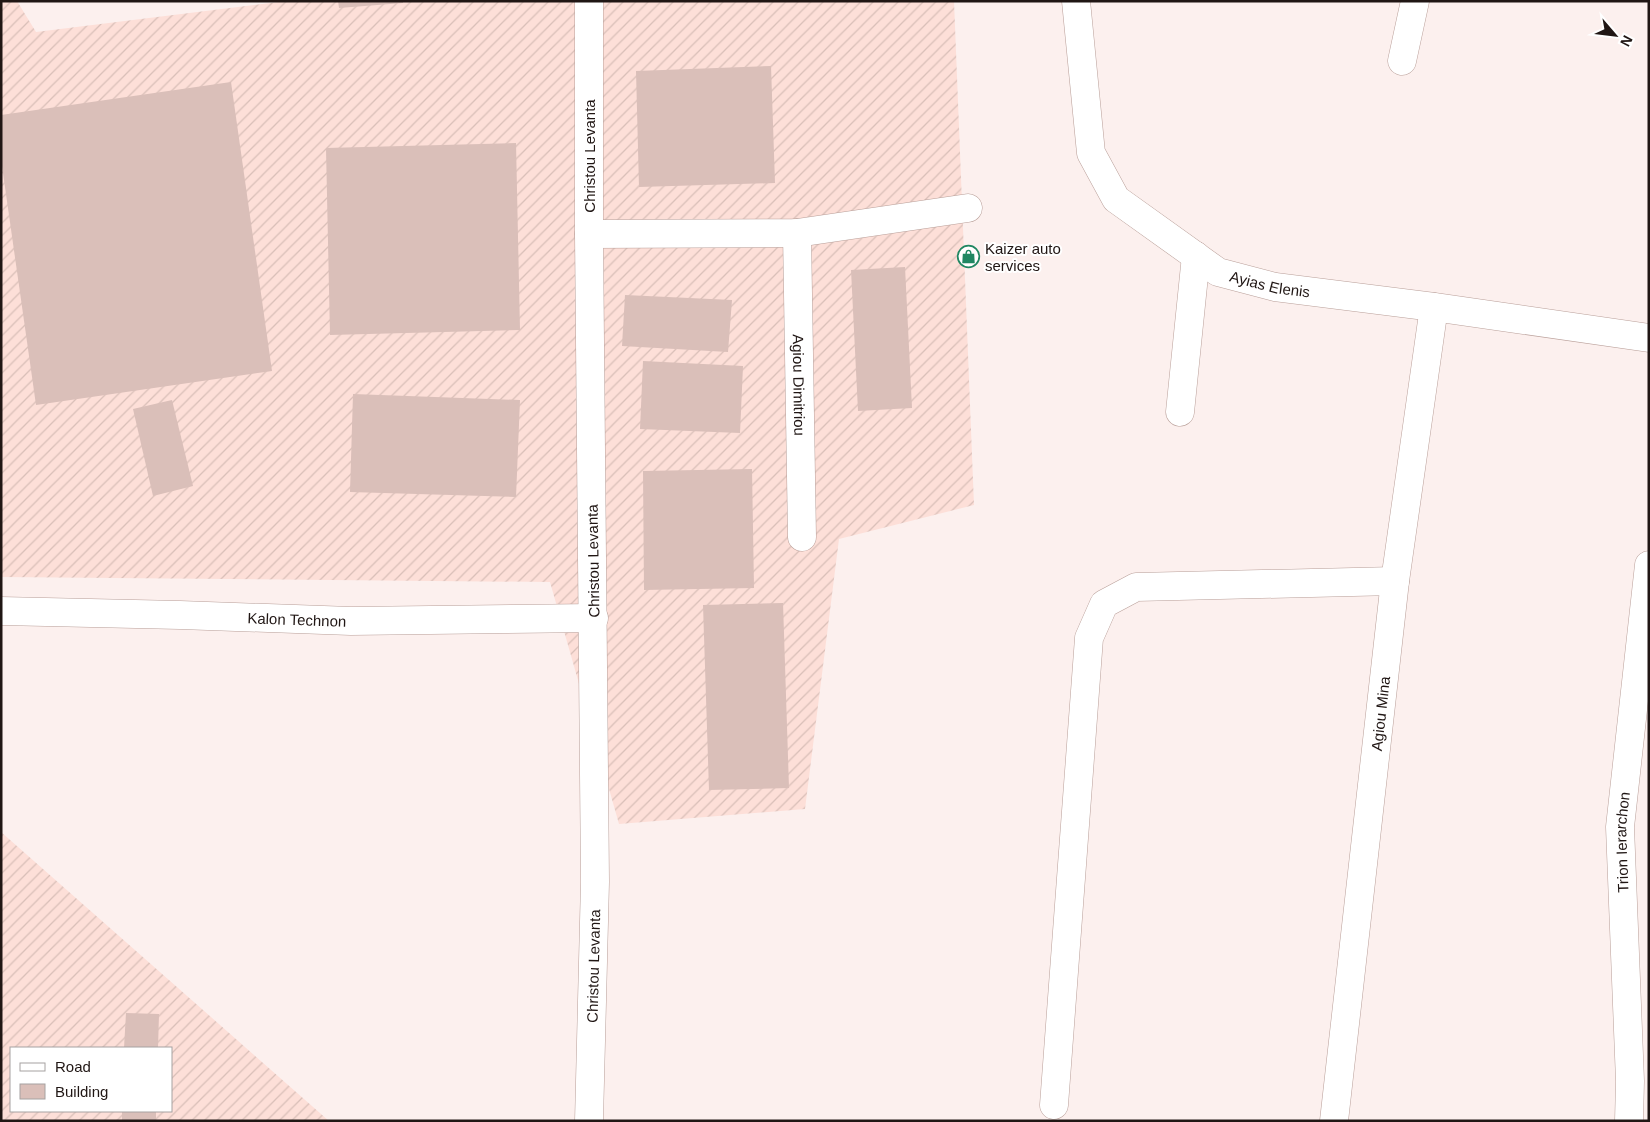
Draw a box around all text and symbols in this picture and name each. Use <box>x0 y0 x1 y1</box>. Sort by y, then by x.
north arrow <box>1590 10 1640 60</box>
text: N <box>1617 33 1636 49</box>
street label: Christou Levanta <box>581 99 598 213</box>
place label: Kaizer auto services <box>985 240 1061 274</box>
shop icon: Kaizer auto services <box>957 245 981 269</box>
street label: Ayias Elenis <box>1228 267 1311 300</box>
street label: Agiou Dimitriou <box>790 334 809 436</box>
street label: Christou Levanta <box>584 504 602 618</box>
street label: Kalon Technon <box>247 609 347 629</box>
street label: Agiou Mina <box>1367 675 1393 752</box>
street label: Trion Ierarchon <box>1611 791 1632 893</box>
street label: Christou Levanta <box>583 908 603 1023</box>
legend <box>10 1047 172 1112</box>
text: Road <box>55 1058 91 1075</box>
text: Building <box>55 1083 108 1100</box>

